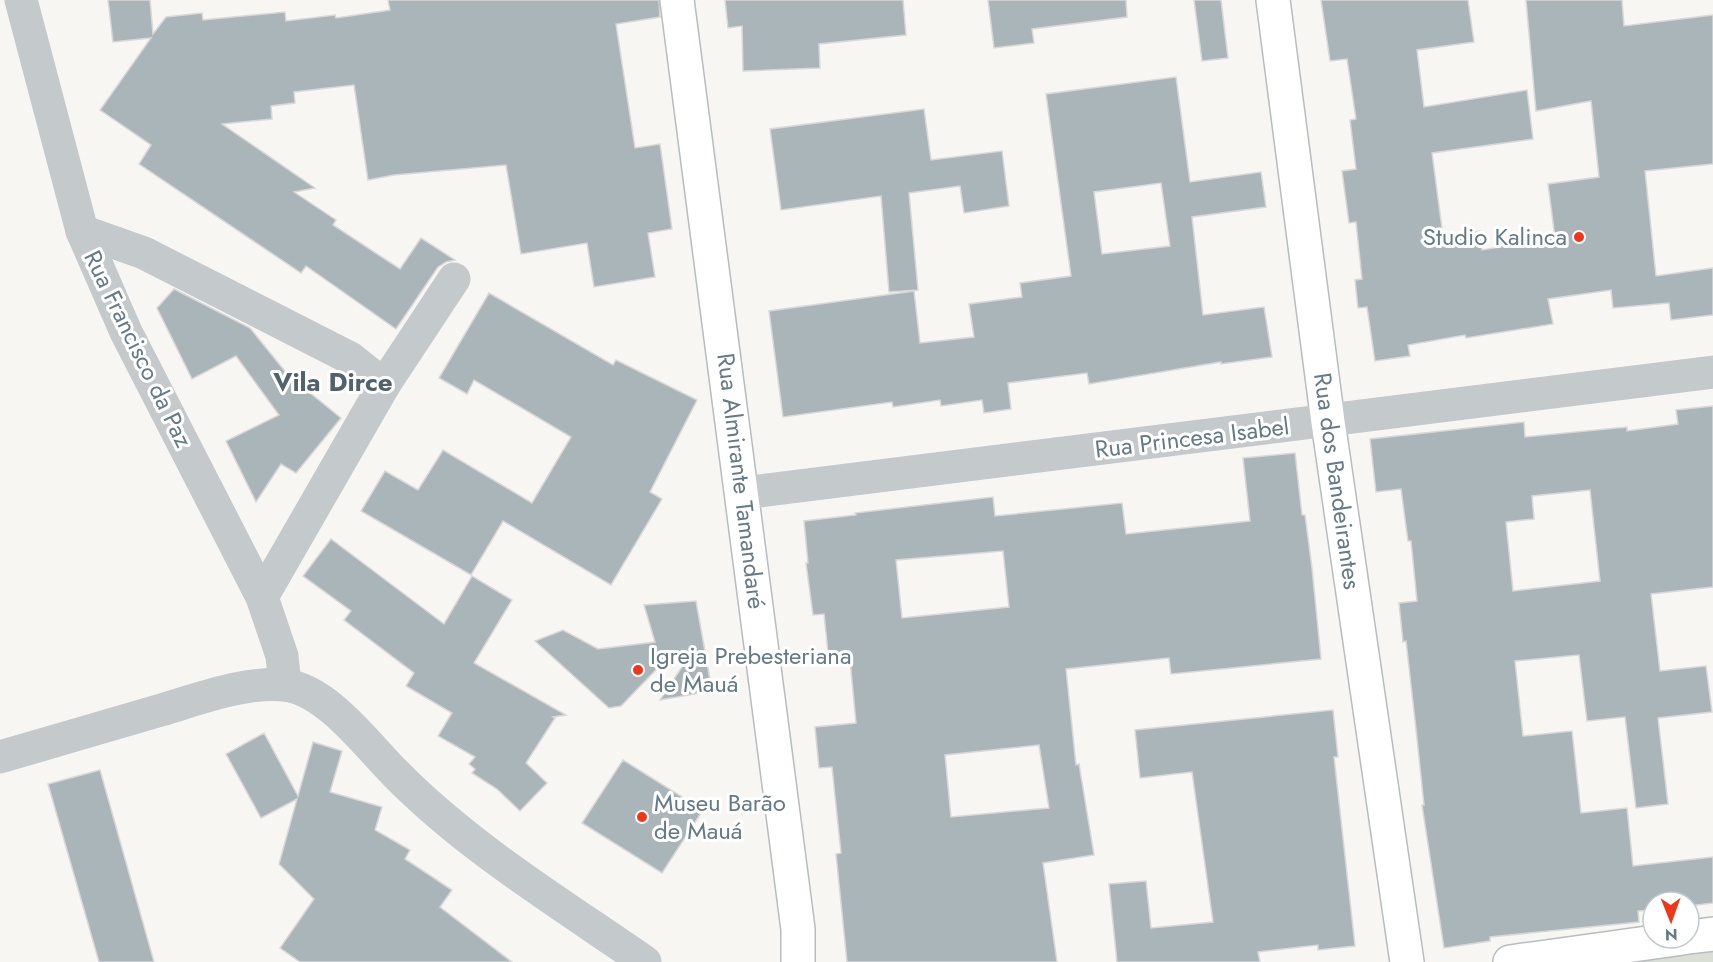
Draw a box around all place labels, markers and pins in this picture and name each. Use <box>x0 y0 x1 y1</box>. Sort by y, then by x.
place label: Studio Kalinca <box>1423 219 1567 254</box>
marker: Studio Kalinca <box>1572 230 1586 244</box>
place label: Igreja Prebesteriana de Mauá <box>650 638 851 701</box>
marker: Igreja Prebesteriana de Mauá <box>631 663 645 677</box>
place label: Museu Barão de Mauá <box>654 785 786 848</box>
marker: Museu Barão de Mauá <box>635 810 649 824</box>

